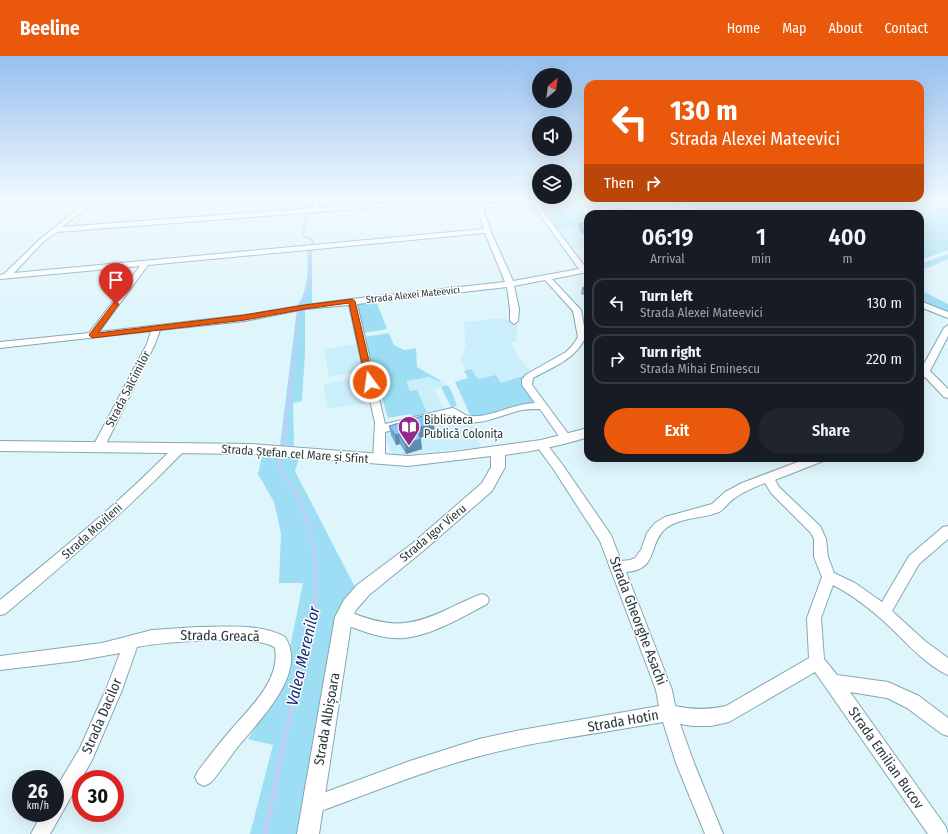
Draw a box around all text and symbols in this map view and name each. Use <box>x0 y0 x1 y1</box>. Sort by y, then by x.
text: Beeline <box>20 17 80 40</box>
text: Home <box>727 20 760 37</box>
text: Map <box>782 20 806 37</box>
text: About <box>828 20 863 37</box>
text: Contact <box>885 20 928 37</box>
north arrow <box>532 68 572 108</box>
map controls <box>532 68 572 204</box>
text: 130 m <box>670 94 738 127</box>
icon: left <box>604 96 656 148</box>
button: sound <box>532 116 572 156</box>
text: Strada Alexei Mateevici <box>670 128 840 150</box>
button: layers <box>532 164 572 204</box>
icon: right <box>642 172 664 194</box>
text: Then <box>604 174 634 192</box>
text: 06:19 <box>641 223 694 251</box>
text: 1 <box>756 223 766 251</box>
text: 400 <box>829 223 867 251</box>
text: Arrival <box>650 251 685 266</box>
text: min <box>751 251 771 266</box>
text: m <box>843 251 853 266</box>
pin <box>99 263 133 304</box>
icon: arrive <box>105 269 127 291</box>
street label: Strada Alexei Mateevici <box>365 284 461 306</box>
text: Turn left <box>640 287 693 305</box>
icon: left <box>606 292 628 314</box>
text: 130 m <box>867 294 902 312</box>
text: Strada Alexei Mateevici <box>640 305 763 320</box>
text: Turn right <box>640 343 701 361</box>
street label: Strada Salcîmilor <box>103 348 154 429</box>
icon: right <box>606 348 628 370</box>
text: 220 m <box>866 350 902 368</box>
position arrow <box>349 361 391 403</box>
text: Strada Mihai Eminescu <box>640 361 760 376</box>
button: Exit <box>604 408 750 454</box>
button: Share <box>758 408 904 454</box>
place label: Biblioteca Publică Colonița <box>424 413 503 442</box>
library icon: Biblioteca Publică Colonița <box>396 414 422 447</box>
street label: Strada Ștefan cel Mare și Sfînt <box>221 442 369 467</box>
street label: Strada Movileni <box>59 500 125 562</box>
street label: Strada Igor Vieru <box>397 501 469 565</box>
street label: Strada Gheorghe Asachi <box>606 554 670 688</box>
water label: Valea Merenilor <box>282 604 324 708</box>
street label: Strada Greacă <box>180 627 260 645</box>
street label: Strada Albișoara <box>310 671 345 767</box>
street label: Strada Dacilor <box>78 675 126 756</box>
street label: Strada Emilian Bucov <box>845 704 928 813</box>
street label: Strada Hotin <box>586 706 660 736</box>
speed limit sign: 30 <box>72 770 124 822</box>
text: 26 <box>28 779 48 803</box>
text: km/h <box>27 800 49 812</box>

